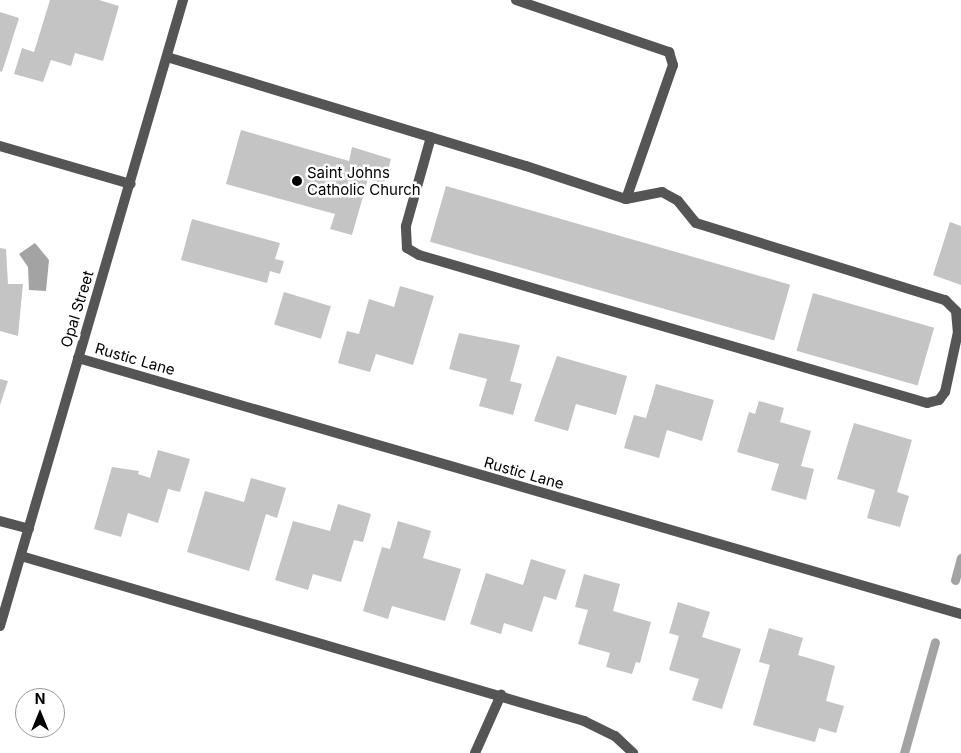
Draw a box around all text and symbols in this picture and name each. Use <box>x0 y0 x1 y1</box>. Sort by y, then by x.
place label: Saint Johns Catholic Church <box>307 163 421 198</box>
marker: Saint Johns Catholic Church <box>291 175 303 187</box>
street label: Opal Street <box>57 268 97 350</box>
street label: Rustic Lane <box>93 339 177 379</box>
street label: Rustic Lane <box>482 453 566 493</box>
north arrow <box>15 688 65 738</box>
text: N <box>35 690 45 707</box>

